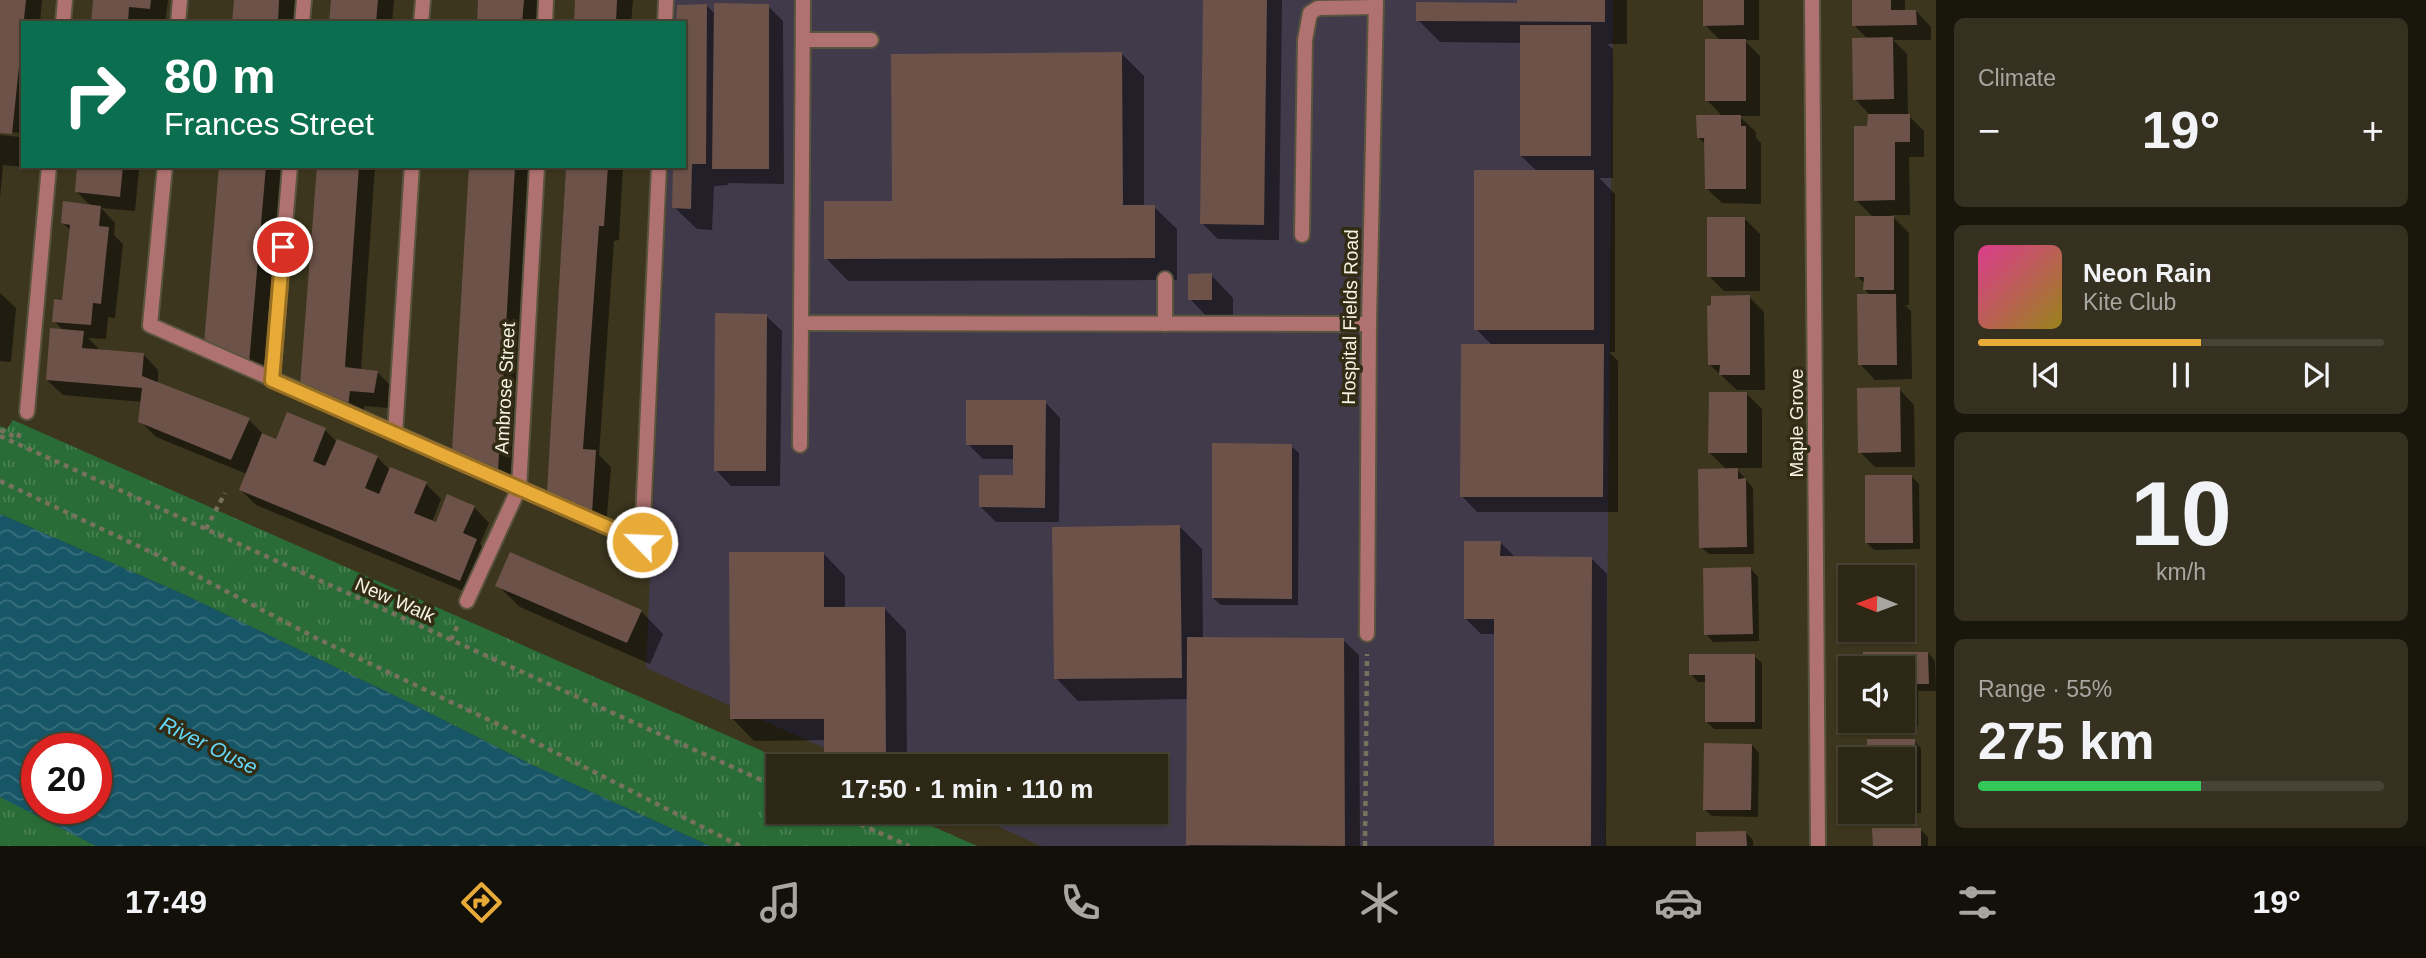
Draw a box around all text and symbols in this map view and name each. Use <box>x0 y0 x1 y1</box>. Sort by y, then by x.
icon: right <box>49 49 140 140</box>
text: 80 m <box>164 49 276 103</box>
text: Climate <box>1978 65 2056 91</box>
text: 19° <box>2142 101 2220 159</box>
text: Frances Street <box>164 106 374 142</box>
text: − <box>1978 110 2000 152</box>
text: + <box>2362 110 2384 152</box>
pin <box>253 217 313 277</box>
icon: arrive <box>264 228 302 266</box>
street label: Hospital Fields Road <box>1338 229 1362 405</box>
text: Neon Rain <box>2083 258 2212 288</box>
text: Kite Club <box>2083 289 2176 315</box>
street label: Ambrose Street <box>491 321 519 454</box>
icon: previous <box>2027 356 2065 394</box>
icon: pause <box>2162 356 2200 394</box>
icon: next <box>2297 356 2335 394</box>
street label: Maple Grove <box>1786 369 1807 477</box>
text: 10 <box>2130 463 2232 564</box>
position arrow <box>605 505 679 579</box>
text: km/h <box>2156 559 2206 585</box>
north arrow <box>1838 565 1914 642</box>
map controls <box>1838 565 1915 824</box>
street label: New Walk <box>352 573 438 627</box>
button: sound <box>1838 656 1915 733</box>
text: Range · 55% <box>1978 676 2112 702</box>
water label: River Ouse <box>157 712 261 778</box>
text: 275 km <box>1978 712 2154 770</box>
speed limit sign: 20 <box>21 733 112 824</box>
button: layers <box>1838 747 1915 824</box>
text: 17:50 · 1 min · 110 m <box>841 774 1093 804</box>
icon: directions <box>457 878 506 927</box>
icon: music <box>756 878 805 927</box>
icon: phone <box>1056 878 1105 927</box>
icon: climate <box>1355 878 1404 927</box>
icon: car <box>1654 878 1703 927</box>
icon: filters <box>1953 878 2002 927</box>
text: 17:49 <box>125 884 207 920</box>
text: 19° <box>2252 884 2301 920</box>

